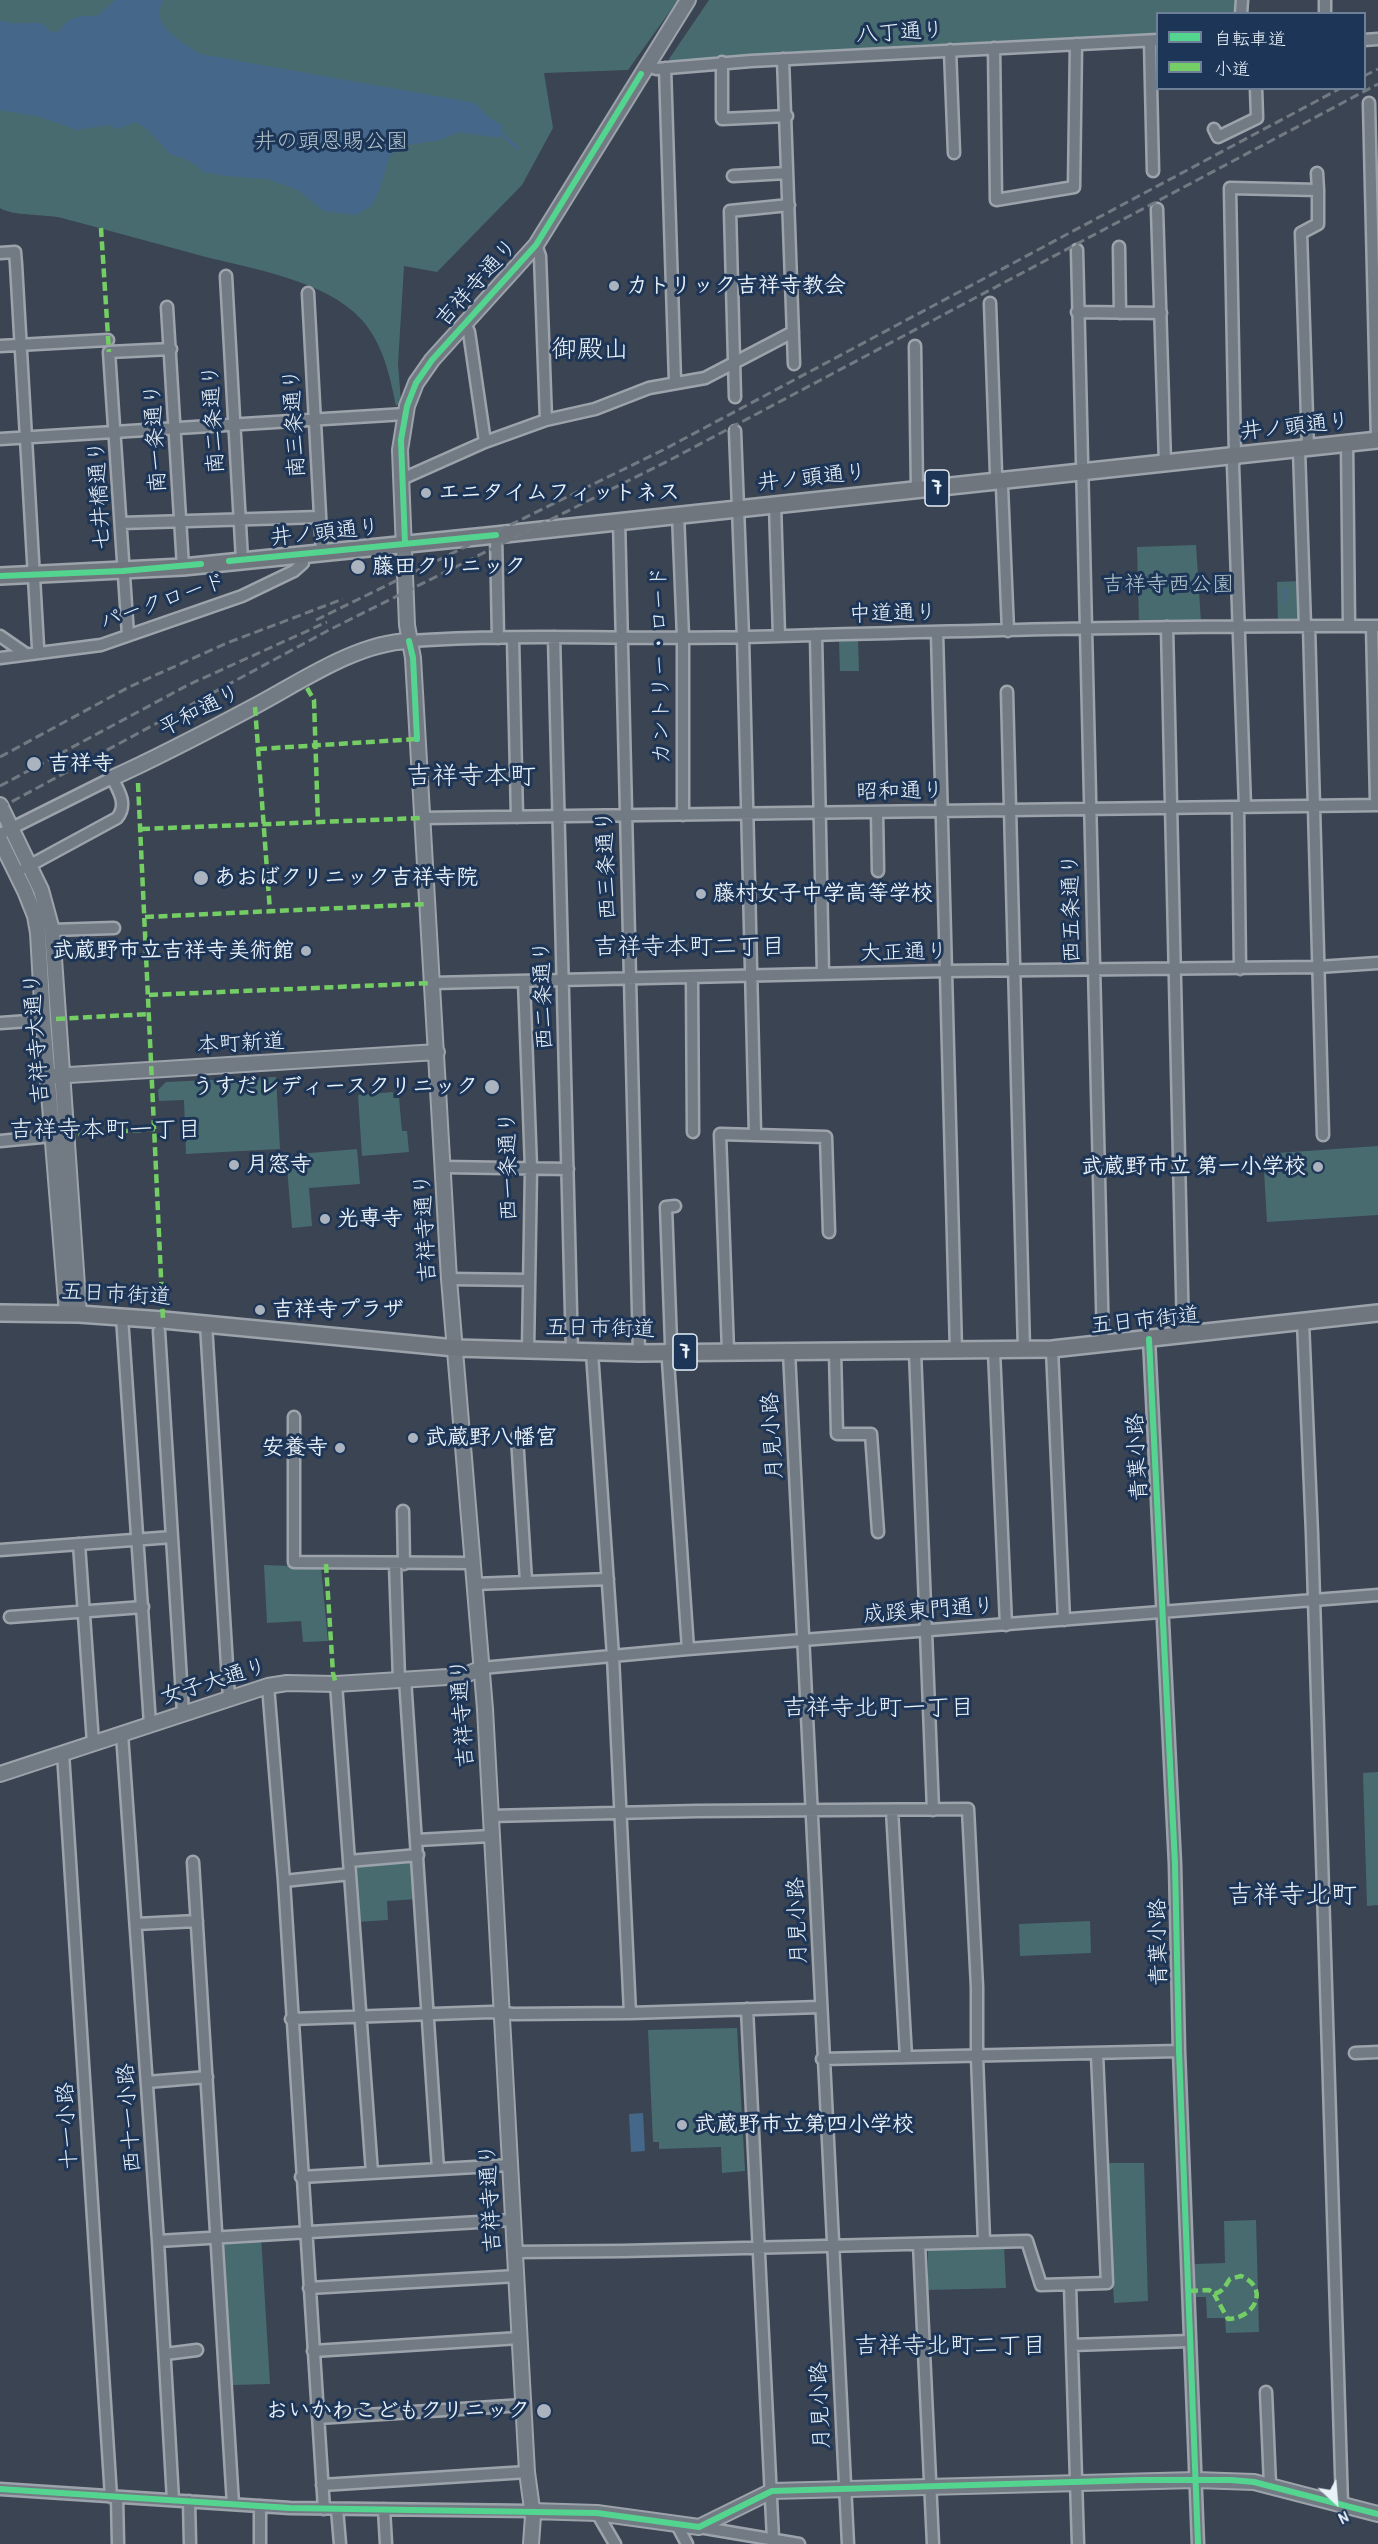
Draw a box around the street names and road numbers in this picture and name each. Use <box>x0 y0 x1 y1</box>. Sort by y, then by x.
street label: 八丁通り <box>855 18 945 48</box>
street label: 吉祥寺通り <box>430 233 524 333</box>
street label: 南二条通り <box>198 363 230 475</box>
street label: 南三条通り <box>279 367 311 479</box>
street label: 南一条通り <box>140 382 172 494</box>
street label: 井ノ頭通り <box>1239 408 1351 446</box>
street label: 七井橋通り <box>84 439 116 551</box>
street label: 井ノ頭通り <box>756 459 868 497</box>
road number: 7 <box>925 470 949 506</box>
street label: 井ノ頭通り <box>269 514 381 552</box>
street label: カントリー・ロード <box>646 566 676 764</box>
street label: パークロード <box>96 568 230 636</box>
street label: 中道通り <box>849 600 937 628</box>
street label: 平和通り <box>155 679 245 743</box>
street label: 昭和通り <box>856 778 944 806</box>
street label: 西三条通り <box>592 810 622 920</box>
street label: 西五条通り <box>1058 853 1086 963</box>
street label: 大正通り <box>860 939 948 967</box>
street label: 西二条通り <box>529 940 559 1050</box>
street label: 吉祥寺大通り <box>19 971 55 1105</box>
street label: 本町新道 <box>196 1029 286 1059</box>
street label: 西一条通り <box>495 1111 523 1221</box>
street label: 吉祥寺通り <box>410 1172 442 1284</box>
street label: 五日市街道 <box>60 1279 172 1311</box>
street label: 五日市街道 <box>1089 1302 1201 1340</box>
street label: 五日市街道 <box>545 1315 655 1343</box>
road number: 7 <box>673 1334 697 1370</box>
street label: 月見小路 <box>758 1391 788 1481</box>
street label: 青葉小路 <box>1123 1412 1153 1502</box>
street label: 成蹊東門通り <box>862 1593 996 1629</box>
street label: 女子大通り <box>158 1653 270 1711</box>
street label: 吉祥寺通り <box>446 1657 480 1769</box>
street label: 月見小路 <box>783 1877 813 1965</box>
street label: 青葉小路 <box>1145 1898 1173 1986</box>
street label: 西十一小路 <box>113 2062 147 2174</box>
street label: 十一小路 <box>53 2081 83 2171</box>
street label: 吉祥寺通り <box>475 2142 507 2254</box>
street label: 月見小路 <box>806 2362 836 2450</box>

